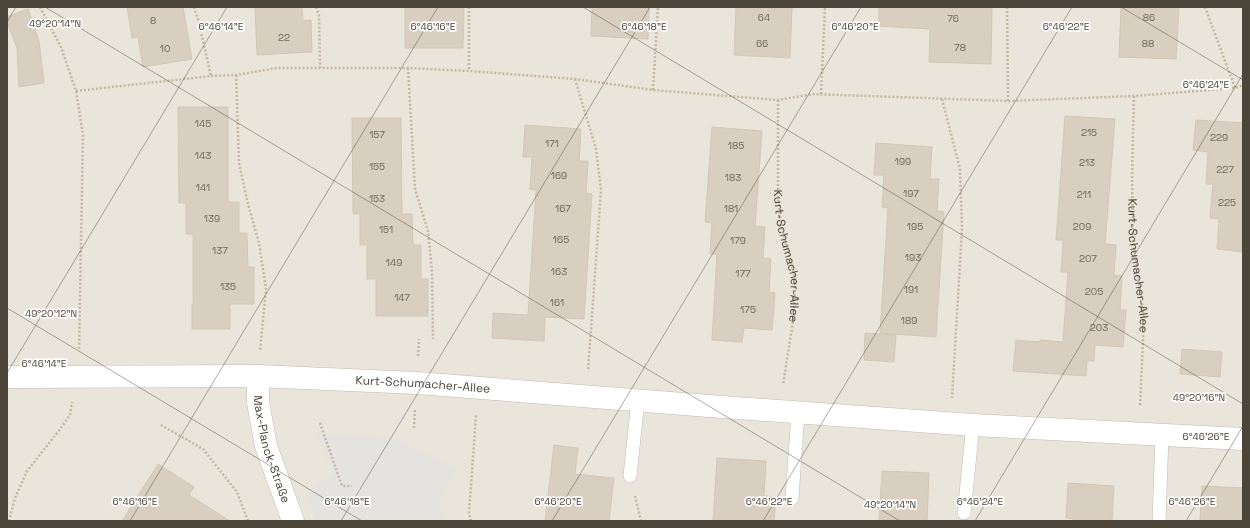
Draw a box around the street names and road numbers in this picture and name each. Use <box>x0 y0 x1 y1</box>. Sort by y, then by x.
street label: Kurt-Schumacher-Allee <box>770 189 803 324</box>
street label: Kurt-Schumacher-Allee <box>1124 198 1152 333</box>
street label: Kurt-Schumacher-Allee <box>355 372 491 397</box>
street label: Max-Planck-Straße <box>250 395 294 505</box>

